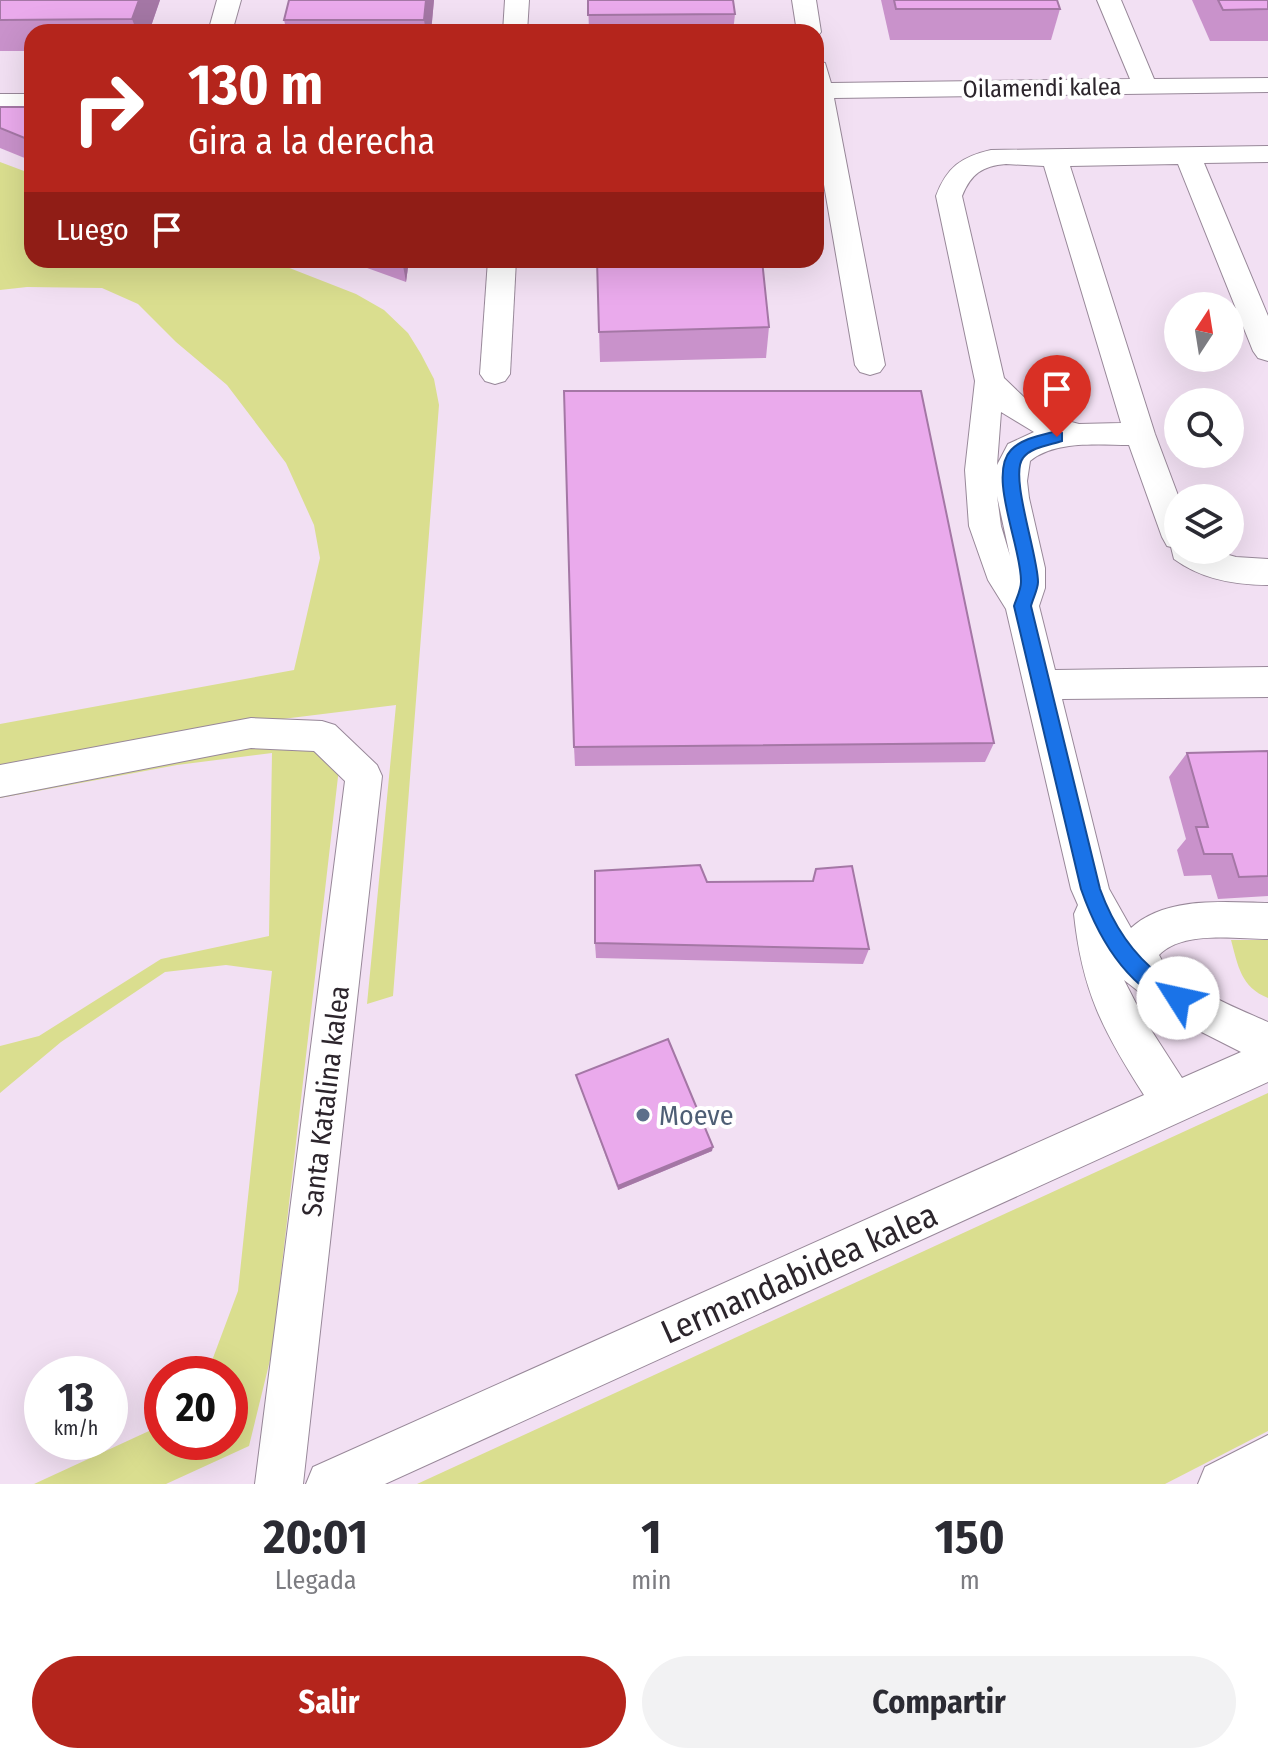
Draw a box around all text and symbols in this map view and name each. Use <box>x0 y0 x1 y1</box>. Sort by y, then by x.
text: 130 m <box>188 52 323 119</box>
icon: right <box>56 56 160 160</box>
street label: Oilamendi kalea <box>962 73 1122 103</box>
text: Gira a la derecha <box>188 120 435 164</box>
icon: arrive <box>145 208 189 252</box>
text: Luego <box>56 212 129 248</box>
north arrow <box>1164 292 1244 372</box>
map controls <box>1164 292 1244 564</box>
pin <box>1023 355 1091 437</box>
icon: arrive <box>1035 367 1079 411</box>
button: search <box>1164 388 1244 468</box>
button: layers <box>1164 484 1244 564</box>
position arrow <box>1136 956 1220 1040</box>
street label: Santa Katalina kalea <box>295 984 356 1218</box>
place label: Moeve <box>659 1099 734 1132</box>
marker: Moeve <box>634 1106 652 1124</box>
street label: Lermandabidea kalea <box>655 1194 944 1353</box>
speed limit sign: 20 <box>144 1356 248 1460</box>
text: 13 <box>58 1374 94 1422</box>
text: km/h <box>54 1416 98 1440</box>
text: 20:01 <box>263 1508 368 1566</box>
text: 1 <box>641 1508 662 1566</box>
text: 150 <box>935 1508 1005 1566</box>
text: Llegada <box>275 1565 357 1596</box>
text: min <box>631 1565 672 1596</box>
text: m <box>960 1565 980 1596</box>
button: Salir <box>32 1656 626 1748</box>
button: Compartir <box>642 1656 1236 1748</box>

